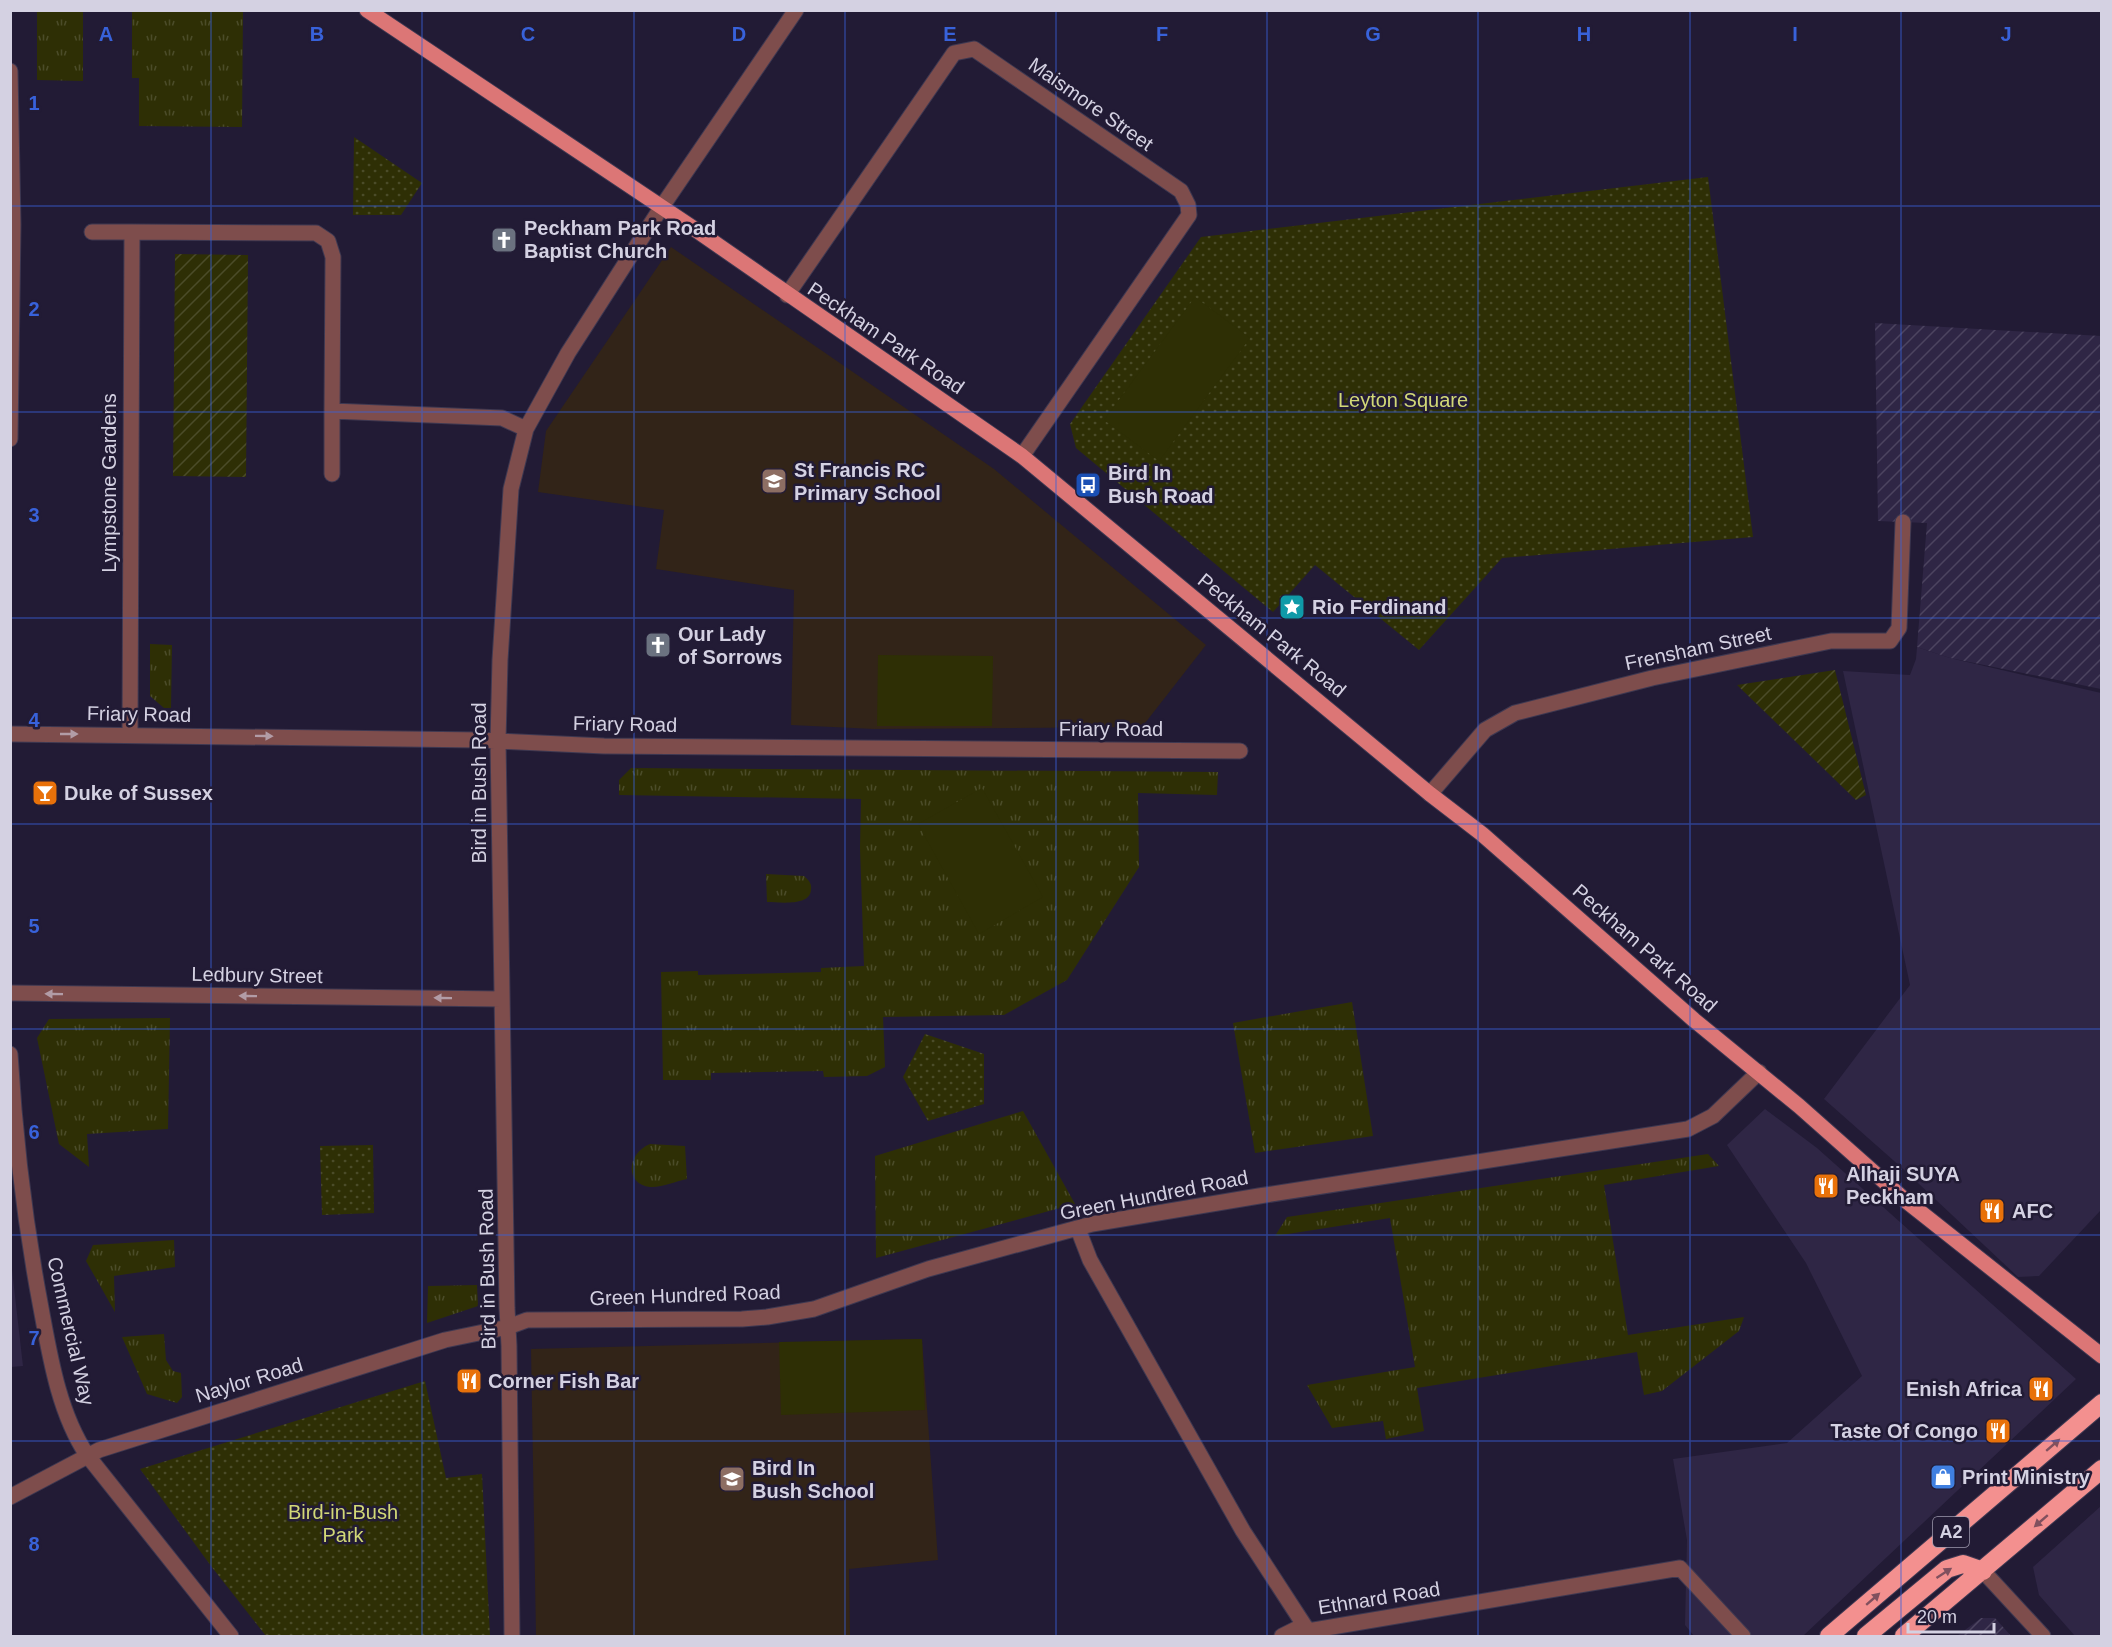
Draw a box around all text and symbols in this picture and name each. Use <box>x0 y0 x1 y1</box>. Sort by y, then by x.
text: A <box>99 23 113 45</box>
text: B <box>310 23 324 45</box>
text: C <box>521 23 535 45</box>
text: D <box>732 23 746 45</box>
text: E <box>943 23 957 45</box>
text: F <box>1156 23 1168 45</box>
text: G <box>1365 23 1381 45</box>
text: H <box>1577 23 1591 45</box>
text: I <box>1792 23 1798 45</box>
text: J <box>2000 23 2012 45</box>
street label: Maismore Street <box>1025 53 1158 155</box>
text: 1 <box>28 92 40 114</box>
place label: Peckham Park Road Baptist Church <box>524 217 716 262</box>
church icon: Peckham Park Road Baptist Church <box>489 225 519 255</box>
street label: Peckham Park Road <box>804 278 968 398</box>
text: 2 <box>28 298 40 320</box>
park label: Leyton Square <box>1338 389 1468 411</box>
street label: Lympstone Gardens <box>98 393 120 573</box>
place label: St Francis RC Primary School <box>794 459 941 504</box>
place label: Bird In Bush Road <box>1108 462 1214 507</box>
school or university icon: St Francis RC Primary School <box>759 466 789 496</box>
bus stop icon: Bird In Bush Road <box>1073 470 1103 500</box>
text: 3 <box>28 504 40 526</box>
street label: Peckham Park Road <box>1194 569 1350 701</box>
place icon: Rio Ferdinand <box>1277 592 1307 622</box>
place label: Rio Ferdinand <box>1312 596 1446 618</box>
street label: Frensham Street <box>1623 622 1774 674</box>
place label: Our Lady of Sorrows <box>678 623 782 668</box>
church icon: Our Lady of Sorrows <box>643 630 673 660</box>
street label: Friary Road <box>87 702 191 726</box>
street label: Bird in Bush Road <box>468 702 490 864</box>
text: 4 <box>28 709 40 731</box>
street label: Friary Road <box>573 712 677 736</box>
street label: Friary Road <box>1059 718 1163 740</box>
one-way arrow <box>59 729 78 739</box>
one-way arrow <box>254 732 273 741</box>
bar icon: Duke of Sussex <box>30 778 60 808</box>
place label: Duke of Sussex <box>64 782 213 804</box>
street label: Peckham Park Road <box>1569 880 1721 1016</box>
text: 5 <box>28 915 40 937</box>
street label: Ledbury Street <box>191 963 323 987</box>
one-way arrow <box>44 989 63 999</box>
one-way arrow <box>239 991 258 1001</box>
one-way arrow <box>434 994 453 1003</box>
text: 6 <box>28 1121 40 1143</box>
place label: Alhaji SUYA Peckham <box>1846 1163 1960 1208</box>
street label: Green Hundred Road <box>1058 1166 1250 1224</box>
restaurant icon: Alhaji SUYA Peckham <box>1811 1171 1841 1201</box>
street label: Bird in Bush Road <box>475 1188 499 1350</box>
restaurant icon: AFC <box>1977 1196 2007 1226</box>
place label: AFC <box>2012 1200 2053 1222</box>
street label: Commercial Way <box>43 1255 99 1407</box>
street label: Green Hundred Road <box>589 1281 781 1309</box>
text: 7 <box>28 1327 40 1349</box>
street label: Naylor Road <box>193 1353 305 1407</box>
restaurant icon: Corner Fish Bar <box>454 1366 484 1396</box>
place label: Corner Fish Bar <box>488 1370 639 1392</box>
restaurant icon: Enish Africa <box>2026 1374 2056 1404</box>
place label: Enish Africa <box>1906 1378 2023 1400</box>
restaurant icon: Taste Of Congo <box>1983 1416 2013 1446</box>
place label: Taste Of Congo <box>1831 1420 1978 1442</box>
one-way arrow <box>2045 1438 2061 1451</box>
place label: Bird In Bush School <box>752 1457 874 1502</box>
shop icon: Print Ministry <box>1928 1462 1958 1492</box>
school or university icon: Bird In Bush School <box>717 1464 747 1494</box>
place label: Print Ministry <box>1962 1466 2091 1488</box>
park label: Bird-in-Bush Park <box>288 1501 398 1546</box>
one-way arrow <box>2034 1514 2049 1527</box>
road number: A2 <box>1933 1517 1969 1547</box>
text: 8 <box>28 1533 40 1555</box>
one-way arrow <box>1936 1568 1952 1579</box>
street label: Ethnard Road <box>1316 1577 1442 1619</box>
one-way arrow <box>1865 1592 1881 1605</box>
scale bar <box>1908 1596 1994 1634</box>
text: 20 m <box>1917 1607 1957 1627</box>

